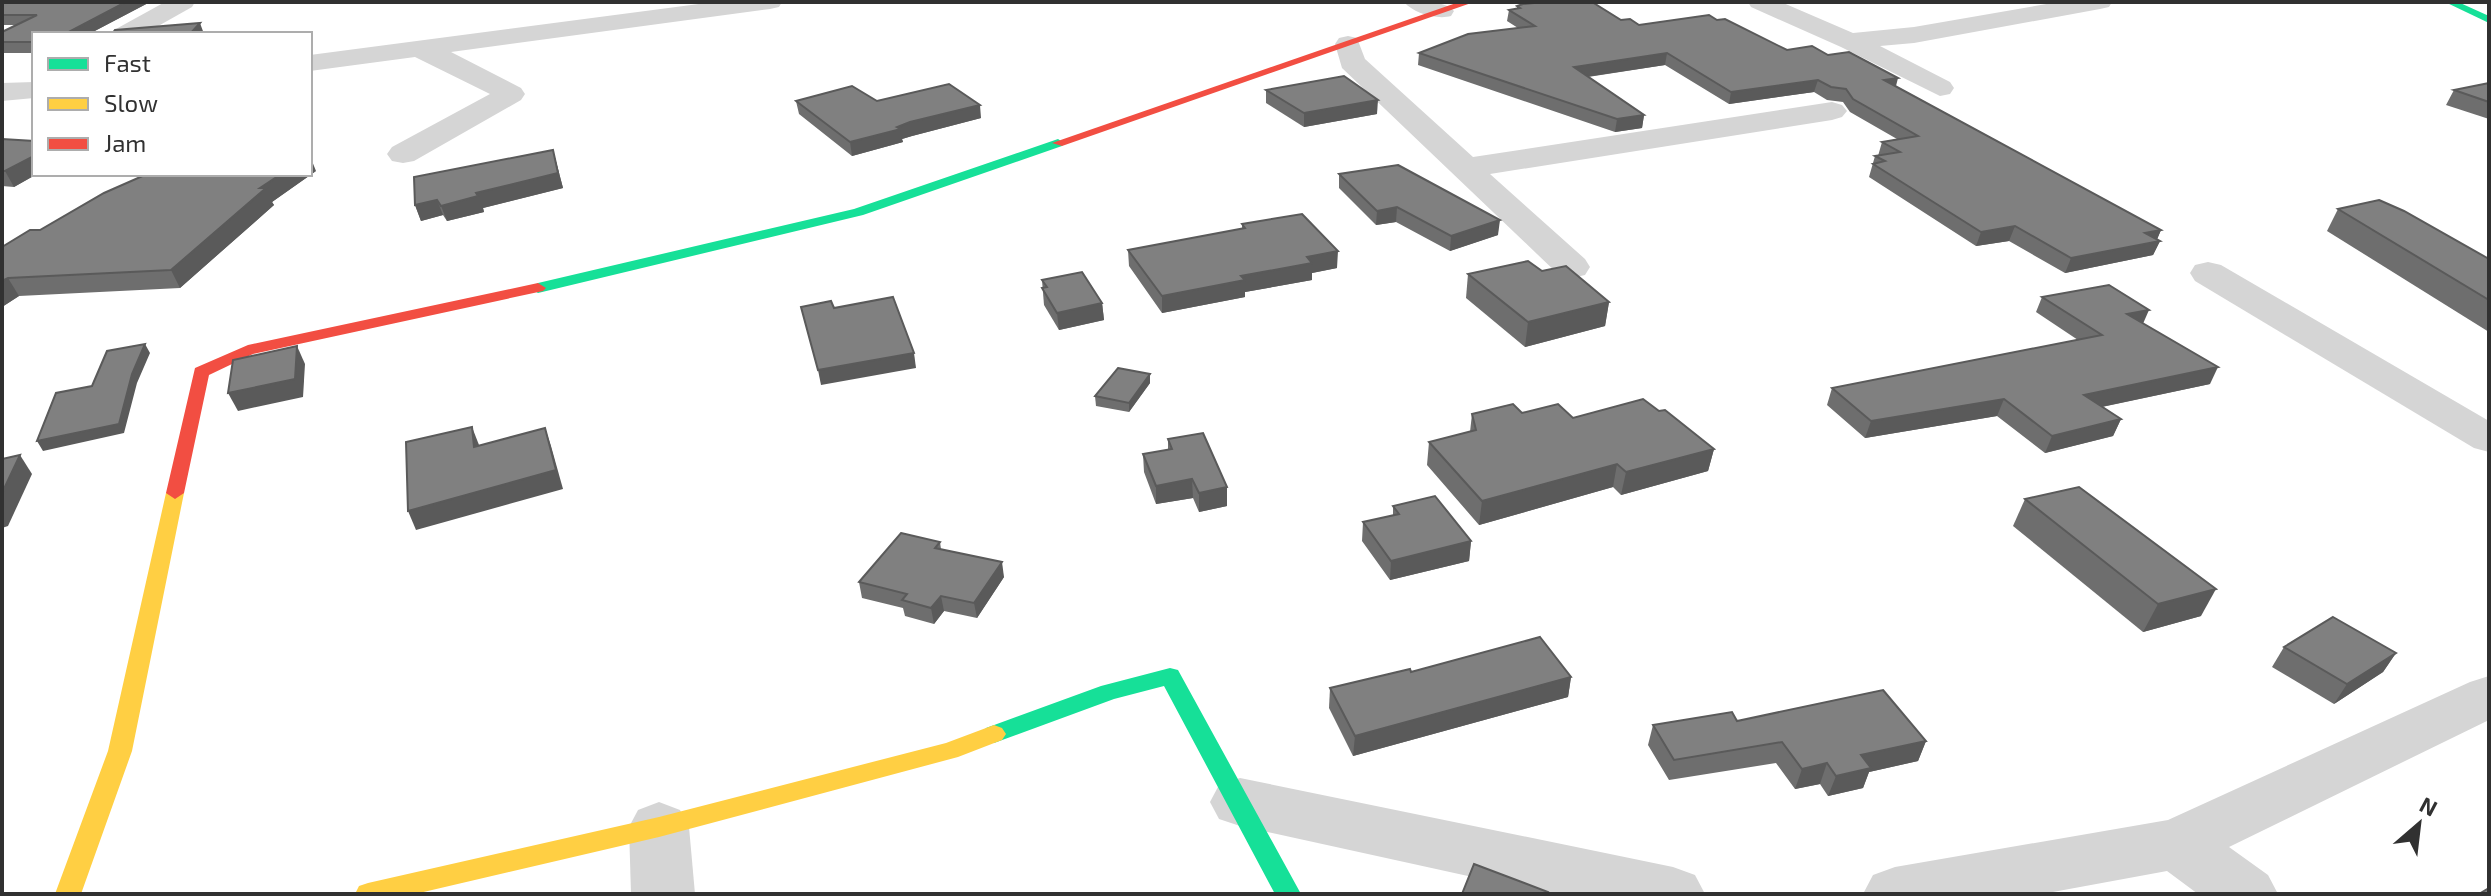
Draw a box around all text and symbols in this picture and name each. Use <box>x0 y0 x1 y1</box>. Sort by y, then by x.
legend <box>32 32 312 176</box>
text: Fast <box>104 48 151 77</box>
text: Slow <box>104 88 158 117</box>
text: Jam <box>104 128 146 157</box>
north arrow <box>2379 784 2459 864</box>
text: N <box>2416 790 2442 821</box>

